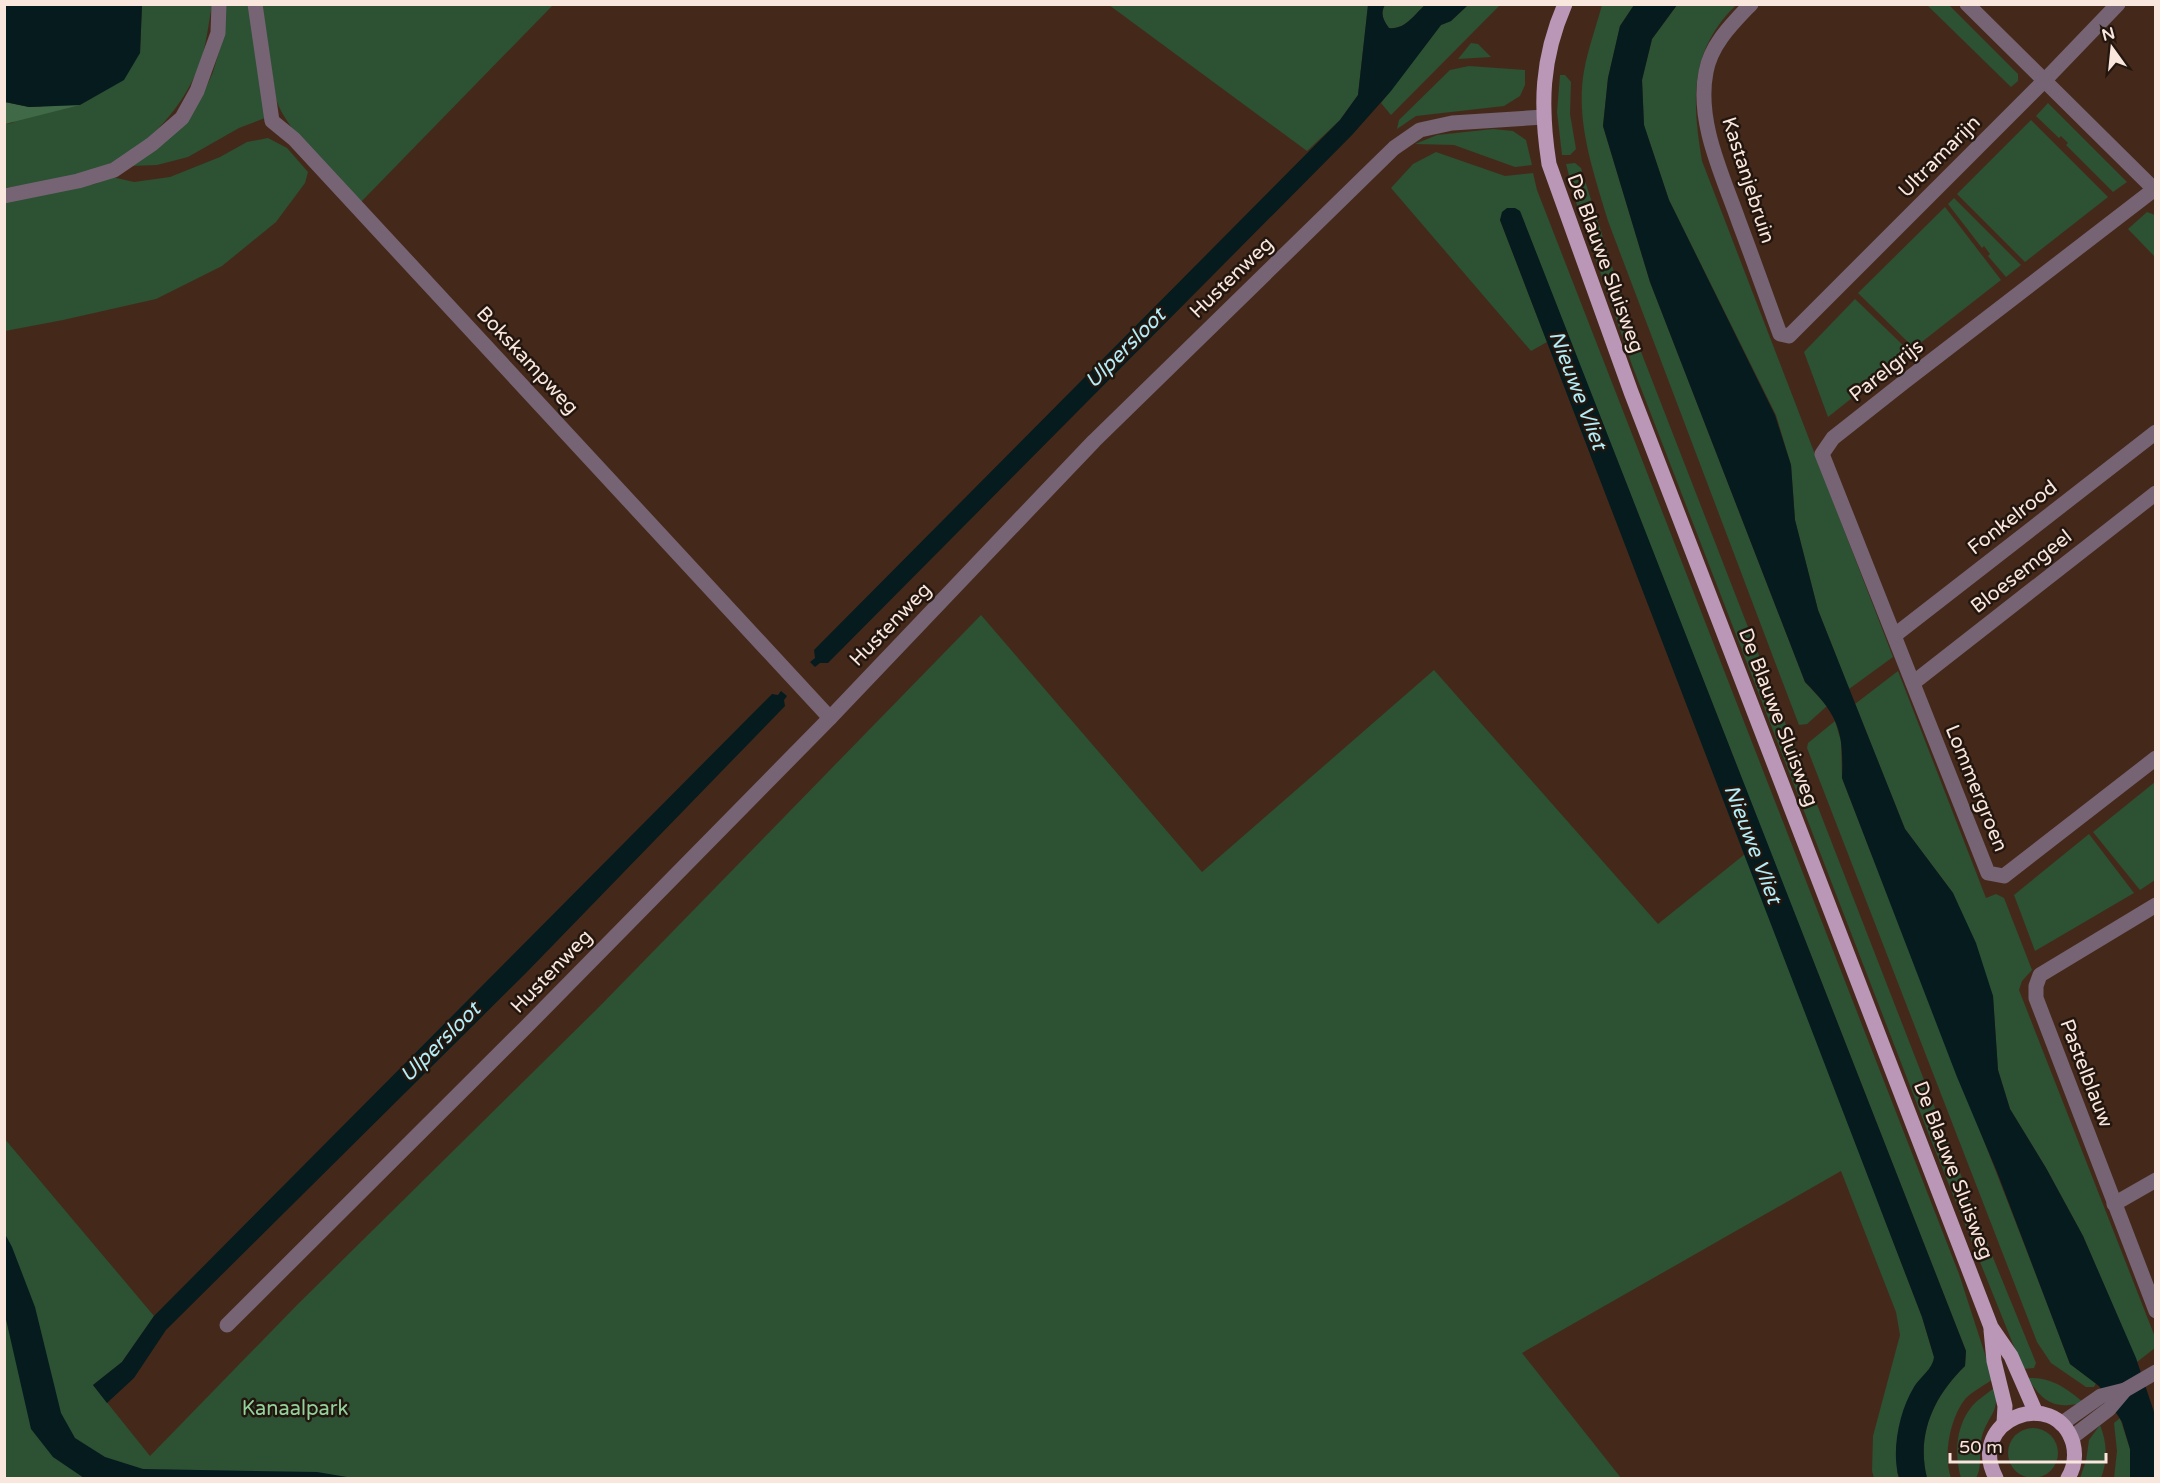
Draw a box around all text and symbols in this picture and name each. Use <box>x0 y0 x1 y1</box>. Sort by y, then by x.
north arrow <box>2082 18 2142 78</box>
text: N <box>2100 23 2117 46</box>
street label: Ultramarijn <box>1894 111 1986 203</box>
street label: Kastanjebruin <box>1716 114 1780 246</box>
street label: De Blauwe Sluisweg <box>1561 170 1649 356</box>
street label: Hustenweg <box>1185 232 1279 324</box>
street label: Bokskampweg <box>471 302 583 420</box>
water label: Ulpersloot <box>1080 302 1172 394</box>
water label: Nieuwe Vliet <box>1543 327 1612 455</box>
street label: Parelgrijs <box>1845 334 1929 407</box>
street label: Fonkelrood <box>1963 475 2062 560</box>
street label: Bloesemgeel <box>1966 525 2077 619</box>
street label: Hustenweg <box>845 578 937 672</box>
street label: De Blauwe Sluisweg <box>1733 625 1823 810</box>
street label: Lommergroen <box>1940 721 2012 855</box>
water label: Nieuwe Vliet <box>1718 781 1787 909</box>
street label: Hustenweg <box>506 925 598 1019</box>
water label: Ulpersloot <box>395 996 487 1088</box>
street label: Pastelblauw <box>2054 1016 2118 1131</box>
street label: De Blauwe Sluisweg <box>1908 1078 1998 1263</box>
park label: Kanaalpark <box>242 1397 348 1421</box>
scale bar <box>1950 1426 2106 1464</box>
text: 50 m <box>1959 1436 2003 1458</box>

